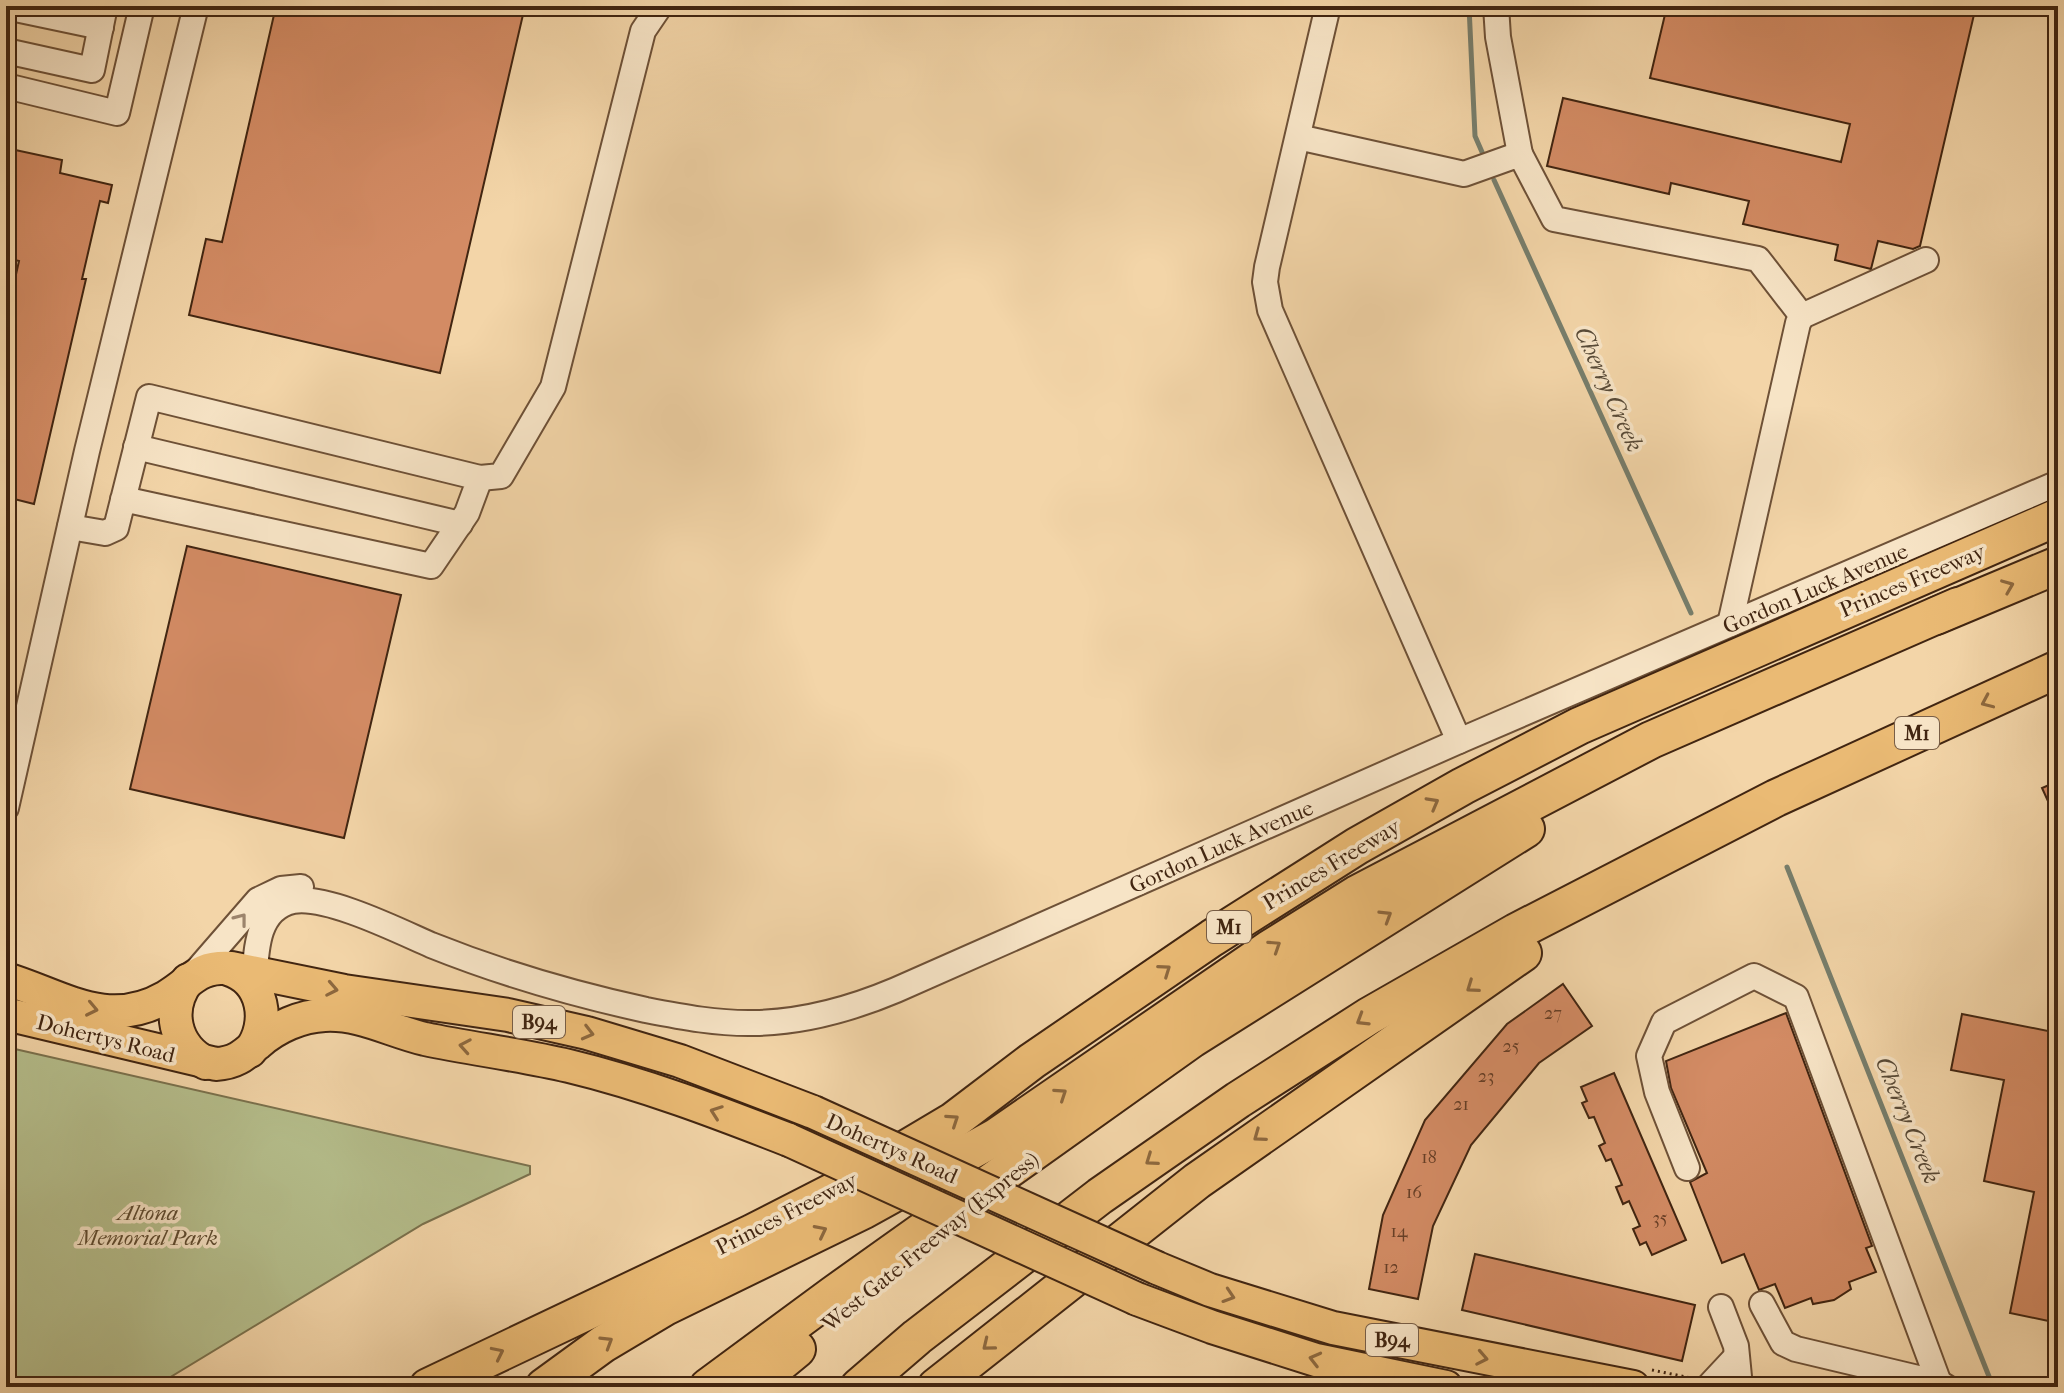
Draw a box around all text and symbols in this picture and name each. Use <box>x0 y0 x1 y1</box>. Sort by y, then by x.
water label: Cherry Creek <box>1569 322 1649 456</box>
street label: Gordon Luck Avenue <box>1719 538 1912 640</box>
street label: Princes Freeway <box>1836 538 1990 623</box>
one-way arrow <box>2000 579 2014 595</box>
one-way arrow <box>1981 692 1995 708</box>
road number: M1 <box>1895 717 1939 749</box>
street label: Gordon Luck Avenue <box>1125 795 1317 899</box>
one-way arrow <box>1425 797 1439 813</box>
street label: Princes Freeway <box>1258 813 1406 916</box>
one-way arrow <box>1377 910 1392 926</box>
road number: M1 <box>1207 911 1251 943</box>
one-way arrow <box>231 914 246 928</box>
one-way arrow <box>1266 941 1280 956</box>
one-way arrow <box>1157 965 1171 980</box>
one-way arrow <box>1467 977 1481 992</box>
one-way arrow <box>325 979 338 996</box>
one-way arrow <box>85 1000 99 1017</box>
house number: 27 <box>1544 1003 1562 1024</box>
road number: B94 <box>513 1006 565 1038</box>
street label: Dohertys Road <box>34 1009 179 1069</box>
one-way arrow <box>1356 1011 1371 1026</box>
one-way arrow <box>580 1024 594 1041</box>
house number: 25 <box>1502 1036 1520 1057</box>
one-way arrow <box>458 1039 472 1056</box>
water label: Cherry Creek <box>1870 1053 1946 1187</box>
house number: 23 <box>1478 1066 1494 1087</box>
one-way arrow <box>1052 1089 1066 1104</box>
house number: 21 <box>1453 1094 1469 1115</box>
one-way arrow <box>710 1105 724 1122</box>
street label: Dohertys Road <box>822 1108 963 1190</box>
one-way arrow <box>945 1115 959 1130</box>
one-way arrow <box>1254 1126 1268 1141</box>
street label: West Gate Freeway (Express) <box>816 1146 1044 1338</box>
house number: 18 <box>1421 1147 1437 1168</box>
one-way arrow <box>1146 1150 1160 1165</box>
street label: Princes Freeway <box>711 1166 863 1261</box>
house number: 16 <box>1406 1182 1422 1203</box>
park label: Altona Memorial Park <box>76 1200 218 1251</box>
house number: 35 <box>1652 1208 1668 1229</box>
house number: 14 <box>1390 1221 1408 1242</box>
one-way arrow <box>813 1225 828 1241</box>
house number: 12 <box>1383 1257 1399 1278</box>
one-way arrow <box>1222 1287 1236 1303</box>
road number: B94 <box>1366 1324 1418 1356</box>
one-way arrow <box>982 1336 997 1350</box>
one-way arrow <box>598 1337 613 1352</box>
one-way arrow <box>490 1347 504 1363</box>
one-way arrow <box>1475 1348 1488 1365</box>
one-way arrow <box>1309 1352 1323 1369</box>

